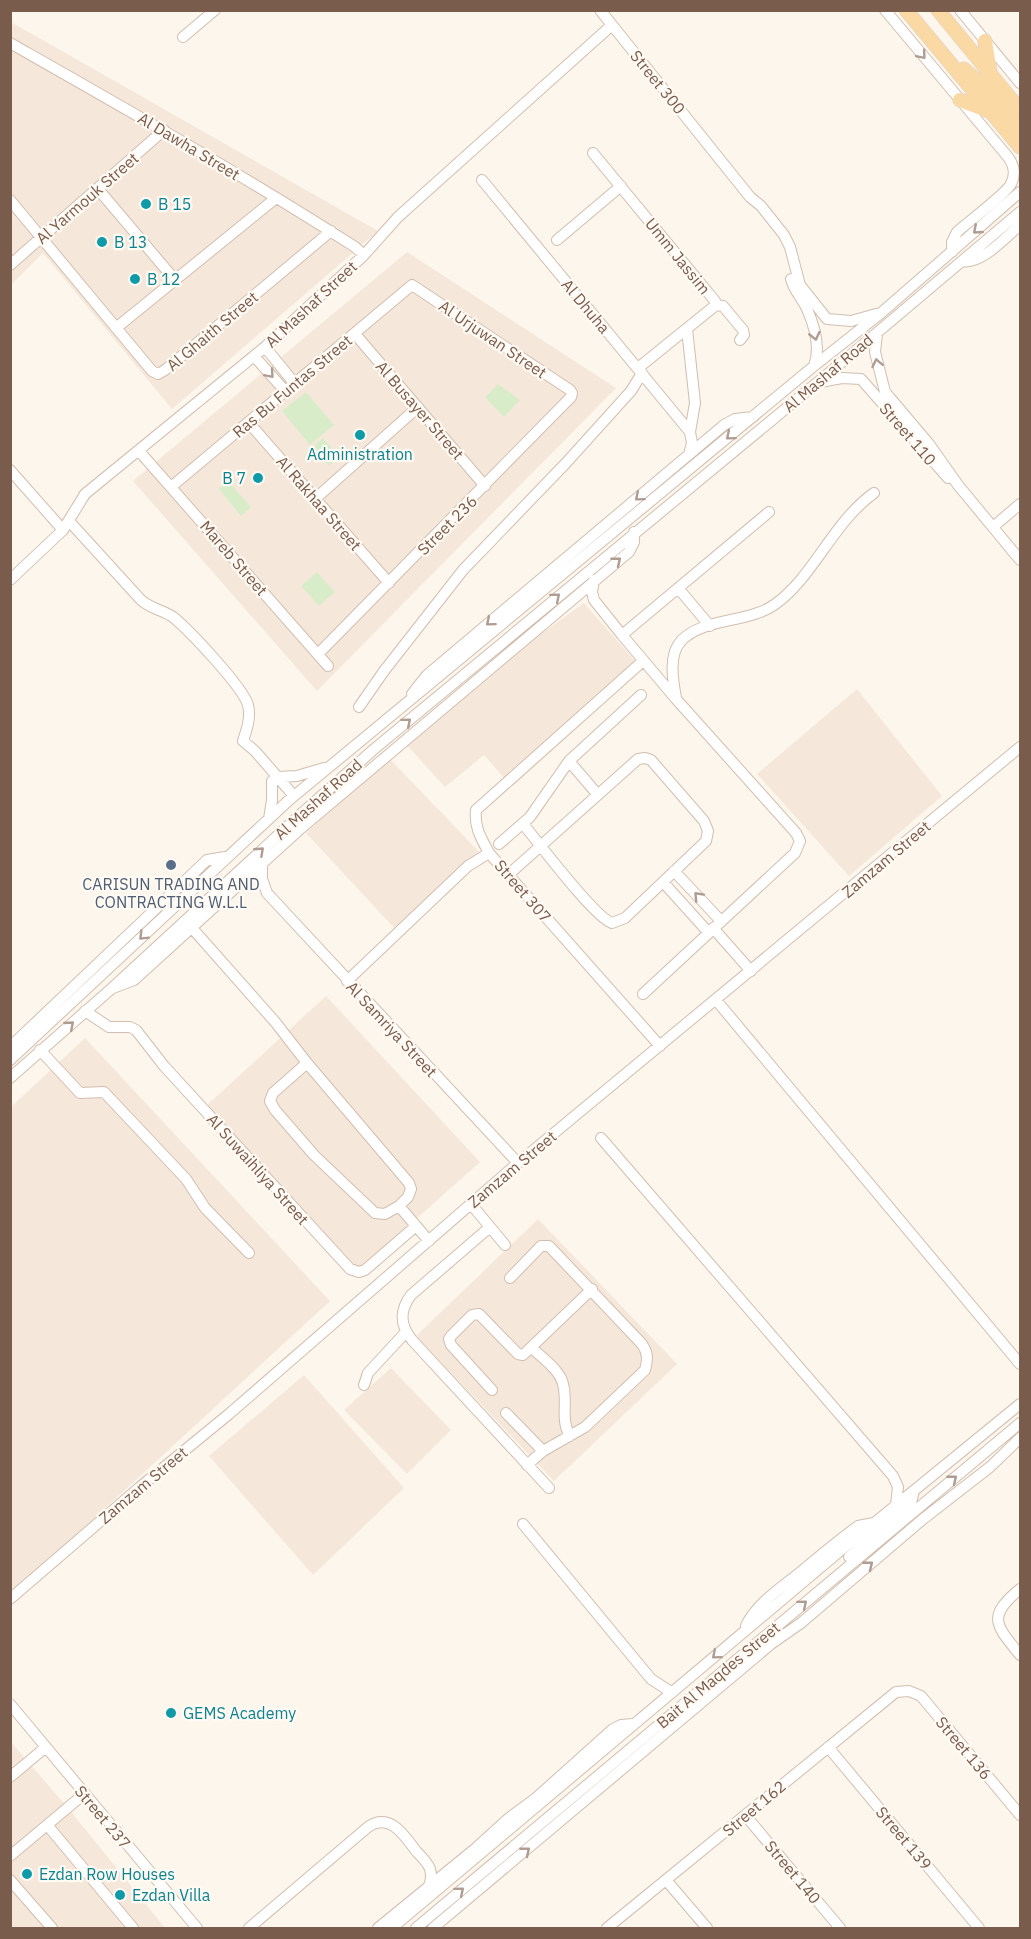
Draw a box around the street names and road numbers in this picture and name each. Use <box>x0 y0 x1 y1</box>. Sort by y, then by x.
street label: Street 300 <box>626 46 690 118</box>
street label: Al Dawha Street <box>134 108 244 184</box>
street label: Al Yarmouk Street <box>32 148 142 248</box>
street label: Umm Jassim <box>641 214 715 298</box>
street label: Al Mashaf Street <box>261 256 361 352</box>
street label: Al Dhuha <box>557 275 615 338</box>
street label: Al Ghaith Street <box>162 287 262 375</box>
street label: Al Urjuwan Street <box>435 296 551 382</box>
street label: Ras Bu Funtas Street <box>228 330 356 442</box>
street label: Al Mashaf Road <box>779 330 877 416</box>
street label: Al Busayer Street <box>372 356 468 464</box>
street label: Street 110 <box>875 399 941 469</box>
street label: Al Rakhaa Street <box>272 451 366 555</box>
street label: Street 236 <box>413 491 481 559</box>
street label: Mareb Street <box>196 516 272 600</box>
street label: Al Mashaf Road <box>270 754 366 844</box>
street label: Zamzam Street <box>838 816 934 902</box>
street label: Street 307 <box>490 856 556 926</box>
street label: Al Samriya Street <box>342 977 442 1081</box>
street label: Al Suwaihliya Street <box>203 1109 313 1229</box>
street label: Zamzam Street <box>464 1126 560 1212</box>
street label: Zamzam Street <box>95 1442 191 1528</box>
street label: Bait Al Maqdes Street <box>652 1617 784 1733</box>
street label: Street 136 <box>932 1712 996 1784</box>
street label: Street 162 <box>718 1776 790 1840</box>
street label: Street 237 <box>71 1781 135 1853</box>
street label: Street 139 <box>872 1802 936 1874</box>
street label: Street 140 <box>761 1836 825 1908</box>

